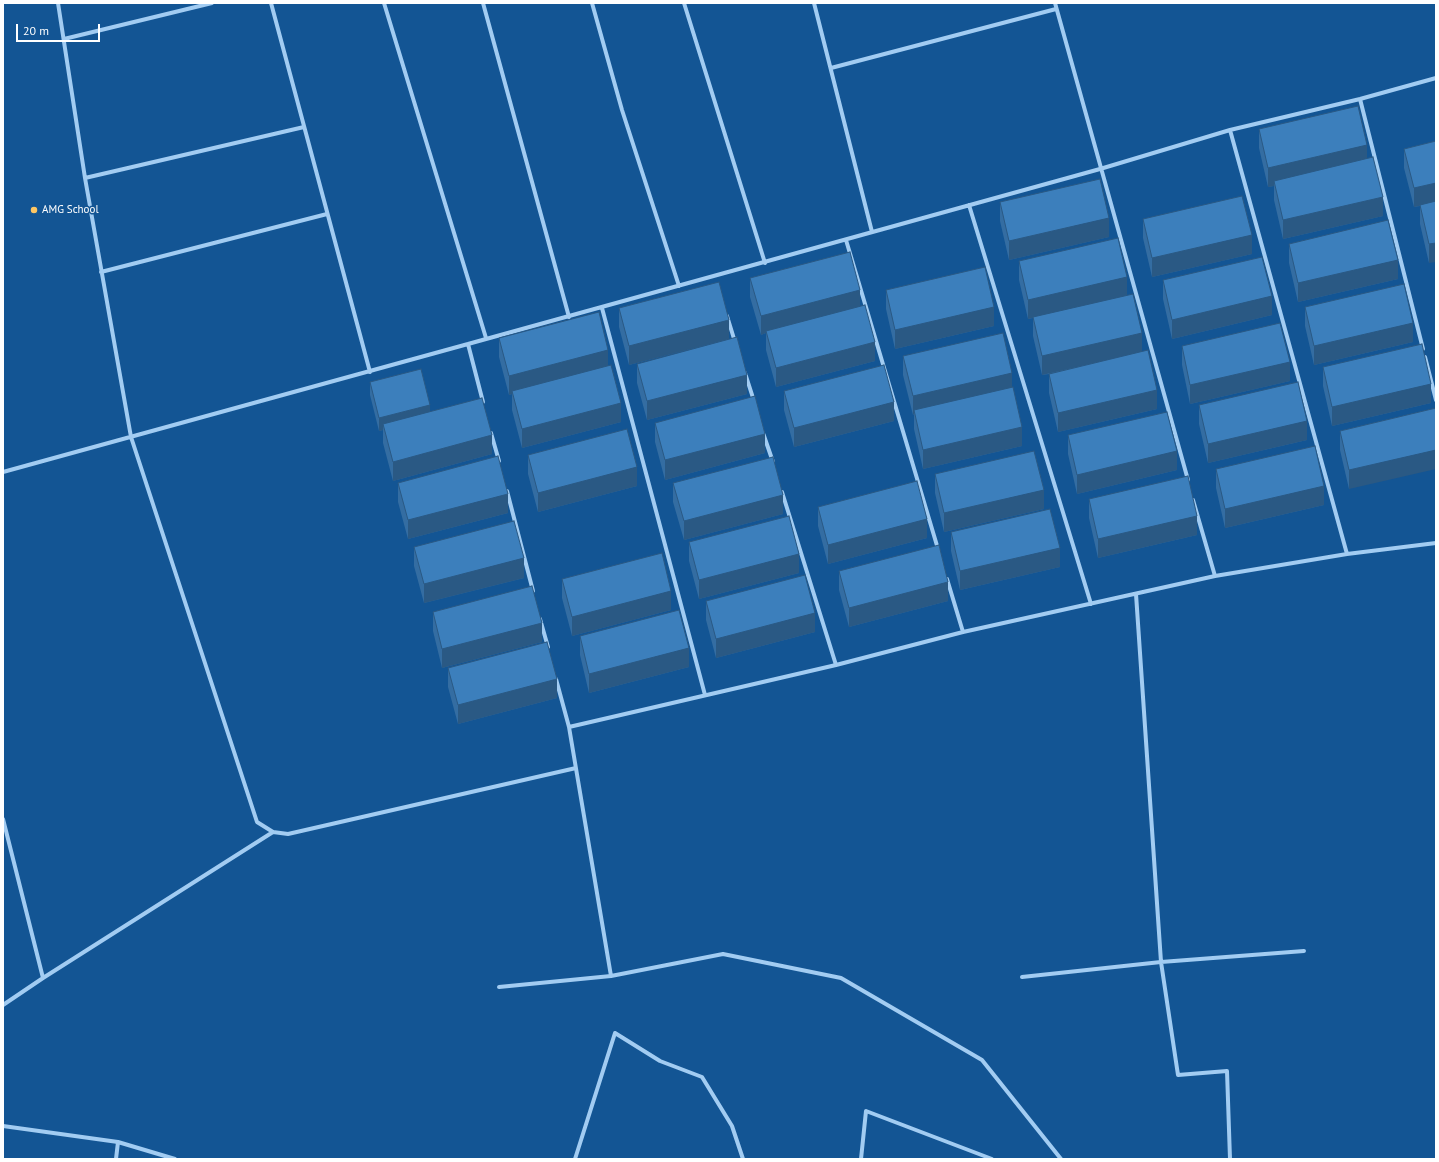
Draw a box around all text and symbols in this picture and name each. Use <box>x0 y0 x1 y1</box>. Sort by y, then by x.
scale bar <box>18 16 102 42</box>
text: 20 m <box>23 23 49 38</box>
place label: AMG School <box>42 203 99 217</box>
marker: AMG School <box>29 205 39 215</box>

